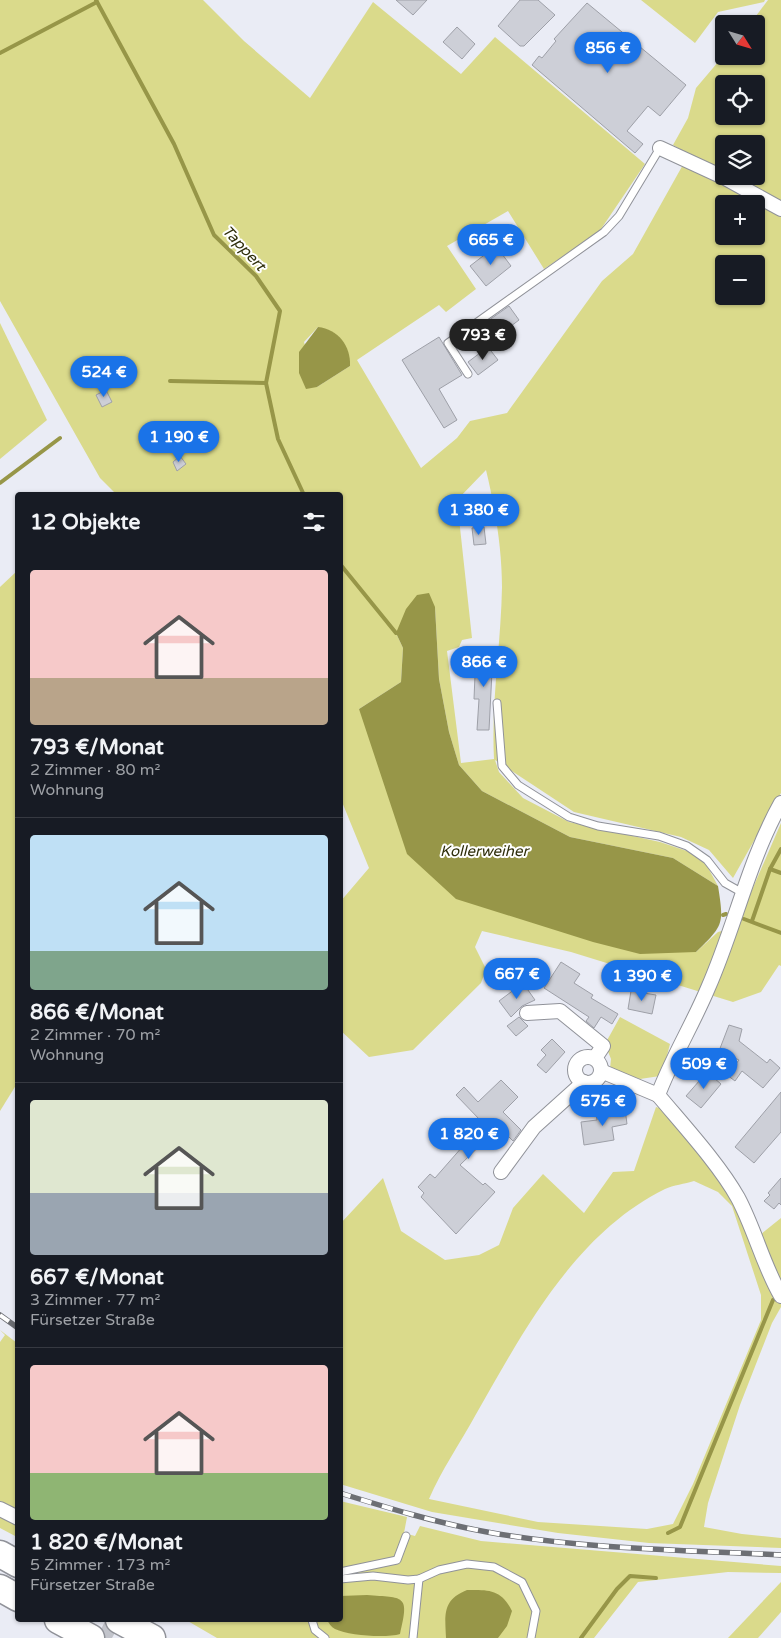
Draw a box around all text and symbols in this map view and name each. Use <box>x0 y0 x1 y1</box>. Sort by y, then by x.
north arrow <box>715 15 765 65</box>
map controls <box>715 15 765 305</box>
pin: 856 € <box>573 32 643 74</box>
text: 856 € <box>585 38 631 58</box>
button: locate <box>715 75 765 125</box>
button: layers <box>715 135 765 185</box>
button: + <box>715 195 765 245</box>
water label: Tappert <box>219 222 271 276</box>
pin: 665 € <box>456 224 526 266</box>
text: 665 € <box>468 230 514 250</box>
button: − <box>715 255 765 305</box>
pin: 793 € <box>448 318 518 361</box>
text: 793 € <box>460 325 506 345</box>
pin: 524 € <box>69 356 139 398</box>
text: 524 € <box>81 362 127 382</box>
pin: 1 190 € <box>133 420 225 463</box>
text: 1 190 € <box>149 427 209 447</box>
pin: 1 380 € <box>433 494 525 536</box>
text: 1 380 € <box>449 500 509 520</box>
icon: filters <box>300 508 328 536</box>
text: 12 Objekte <box>30 510 140 535</box>
icon: home <box>134 602 224 692</box>
pin: 866 € <box>449 646 519 688</box>
text: 866 € <box>461 652 507 672</box>
text: 793 €/Monat <box>30 735 164 760</box>
text: 2 Zimmer · 80 m² <box>30 760 160 780</box>
text: Wohnung <box>30 780 104 800</box>
water label: Kollerweiher <box>440 842 530 860</box>
icon: home <box>134 868 224 958</box>
pin: 667 € <box>482 958 552 1000</box>
pin: 1 390 € <box>596 960 688 1002</box>
text: 667 € <box>494 964 540 984</box>
text: 1 390 € <box>612 966 672 986</box>
text: 866 €/Monat <box>30 1000 164 1025</box>
text: 2 Zimmer · 70 m² <box>30 1025 160 1045</box>
text: Wohnung <box>30 1045 104 1065</box>
pin: 509 € <box>669 1048 739 1090</box>
text: 509 € <box>681 1054 727 1074</box>
pin: 575 € <box>568 1084 638 1127</box>
text: 575 € <box>580 1091 626 1111</box>
pin: 1 820 € <box>423 1118 515 1160</box>
text: 1 820 € <box>439 1124 499 1144</box>
icon: home <box>134 1133 224 1223</box>
text: 667 €/Monat <box>30 1265 164 1290</box>
text: 3 Zimmer · 77 m² <box>30 1290 160 1310</box>
text: Fürsetzer Straße <box>30 1310 155 1330</box>
icon: home <box>134 1398 224 1488</box>
text: 1 820 €/Monat <box>30 1530 182 1555</box>
text: 5 Zimmer · 173 m² <box>30 1555 170 1575</box>
text: Fürsetzer Straße <box>30 1575 155 1595</box>

